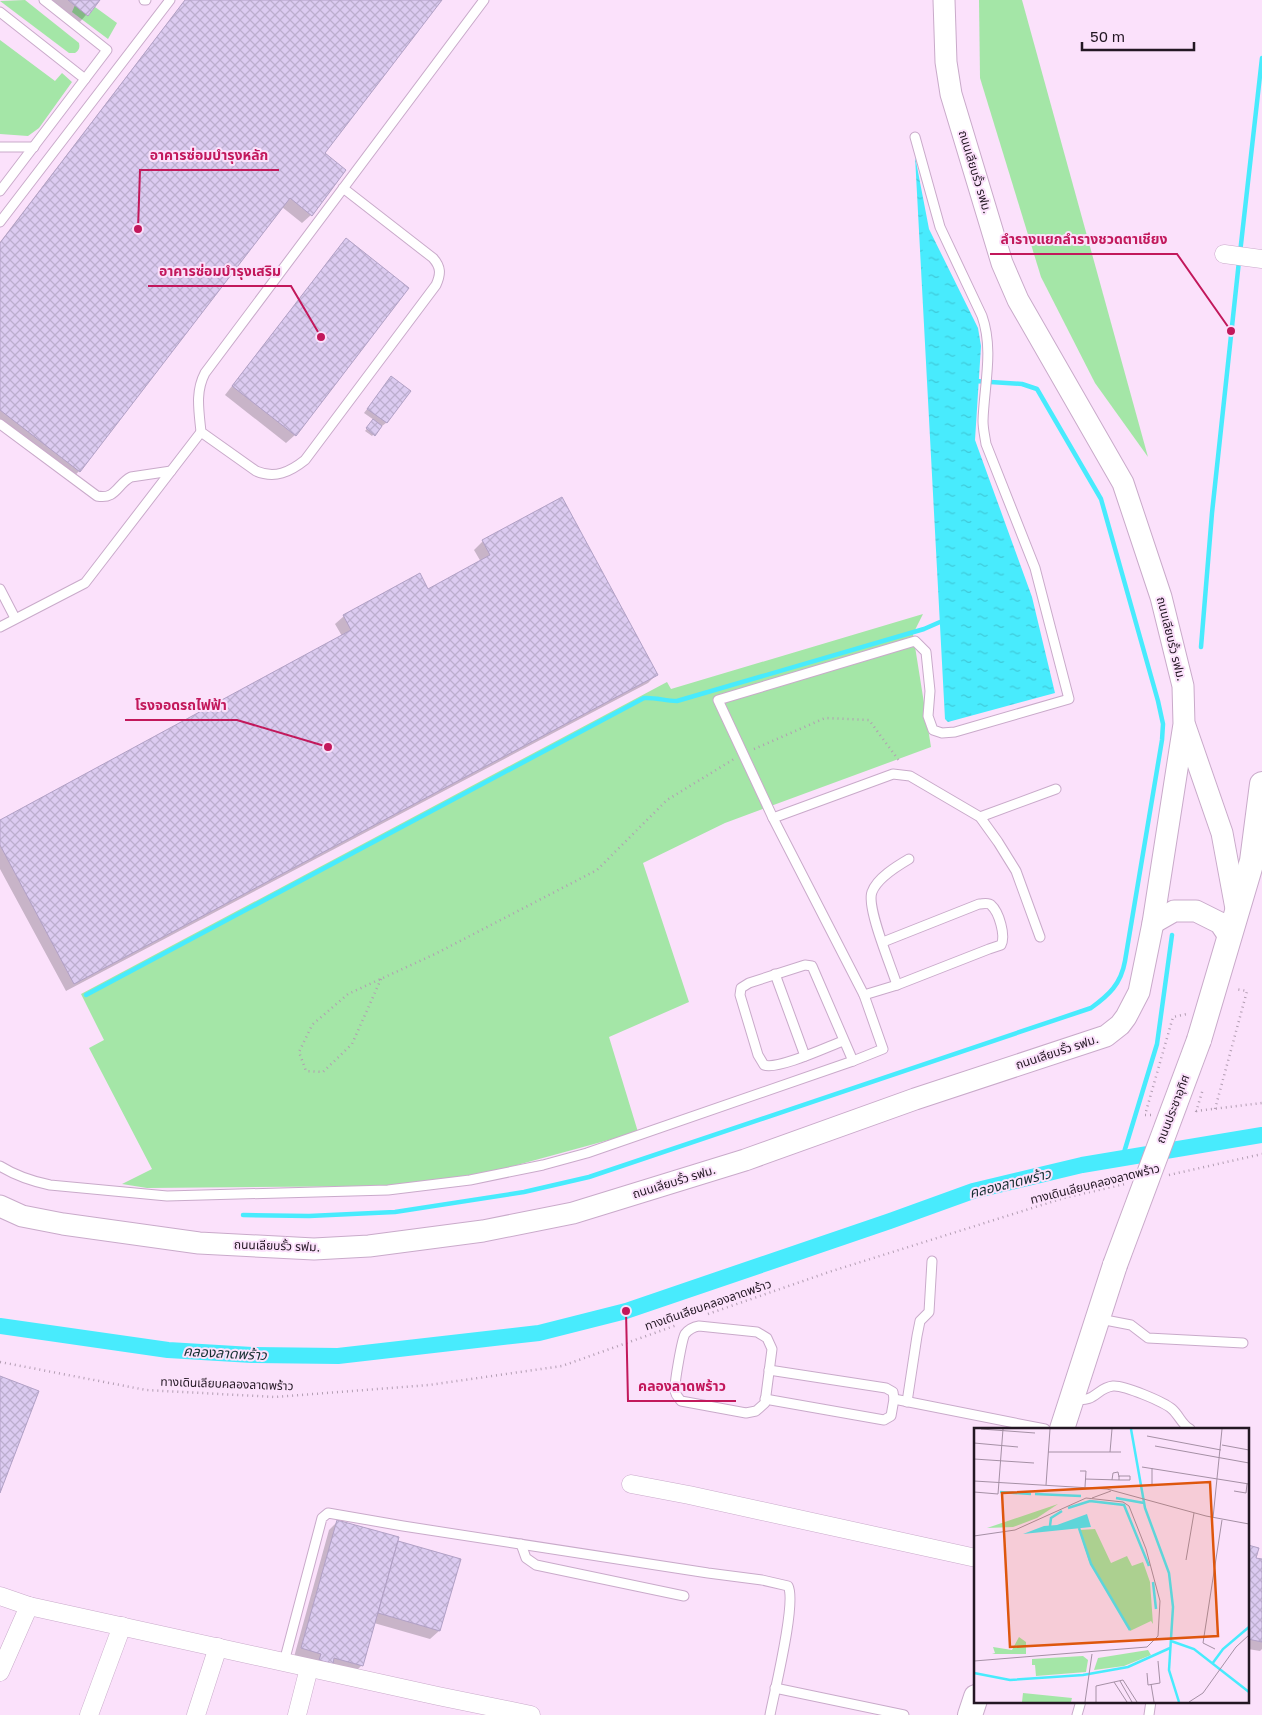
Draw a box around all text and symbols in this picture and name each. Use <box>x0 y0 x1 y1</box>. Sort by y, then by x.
scale bar <box>1082 20 1194 52</box>
text: 50 m <box>1090 27 1125 45</box>
street label: ถนนเลียบรั้ว รฟม. <box>956 128 996 215</box>
callout: อาคารซ่อมบำรุงหลัก <box>140 141 279 170</box>
text: อาคารซ่อมบำรุงหลัก <box>150 146 268 164</box>
callout: ลำรางแยกลำรางชวดตาเชียง <box>990 225 1177 254</box>
text: ลำรางแยกลำรางชวดตาเชียง <box>1001 230 1167 247</box>
callout: อาคารซ่อมบำรุงเสริม <box>148 257 291 286</box>
text: อาคารซ่อมบำรุงเสริม <box>159 262 281 280</box>
street label: ถนนเลียบรั้ว รฟม. <box>1154 595 1190 683</box>
callout: โรงจอดรถไฟฟ้า <box>125 691 237 720</box>
text: โรงจอดรถไฟฟ้า <box>135 696 227 713</box>
street label: ถนนเลียบรั้ว รฟม. <box>1013 1031 1100 1072</box>
street label: ถนนประชาอุทิศ <box>1153 1072 1192 1145</box>
street label: ทางเดินเลียบคลองลาดพร้าว <box>1028 1160 1161 1207</box>
street label: ถนนเลียบรั้ว รฟม. <box>630 1161 717 1201</box>
water label: คลองลาดพร้าว <box>967 1164 1054 1201</box>
street label: ถนนเลียบรั้ว รฟม. <box>234 1236 320 1255</box>
street label: ทางเดินเลียบคลองลาดพร้าว <box>642 1276 773 1333</box>
water label: คลองลาดพร้าว <box>183 1342 268 1363</box>
callout: คลองลาดพร้าว <box>628 1372 736 1401</box>
street label: ทางเดินเลียบคลองลาดพร้าว <box>160 1374 294 1393</box>
text: คลองลาดพร้าว <box>638 1377 726 1394</box>
inset map <box>974 1428 1250 1702</box>

